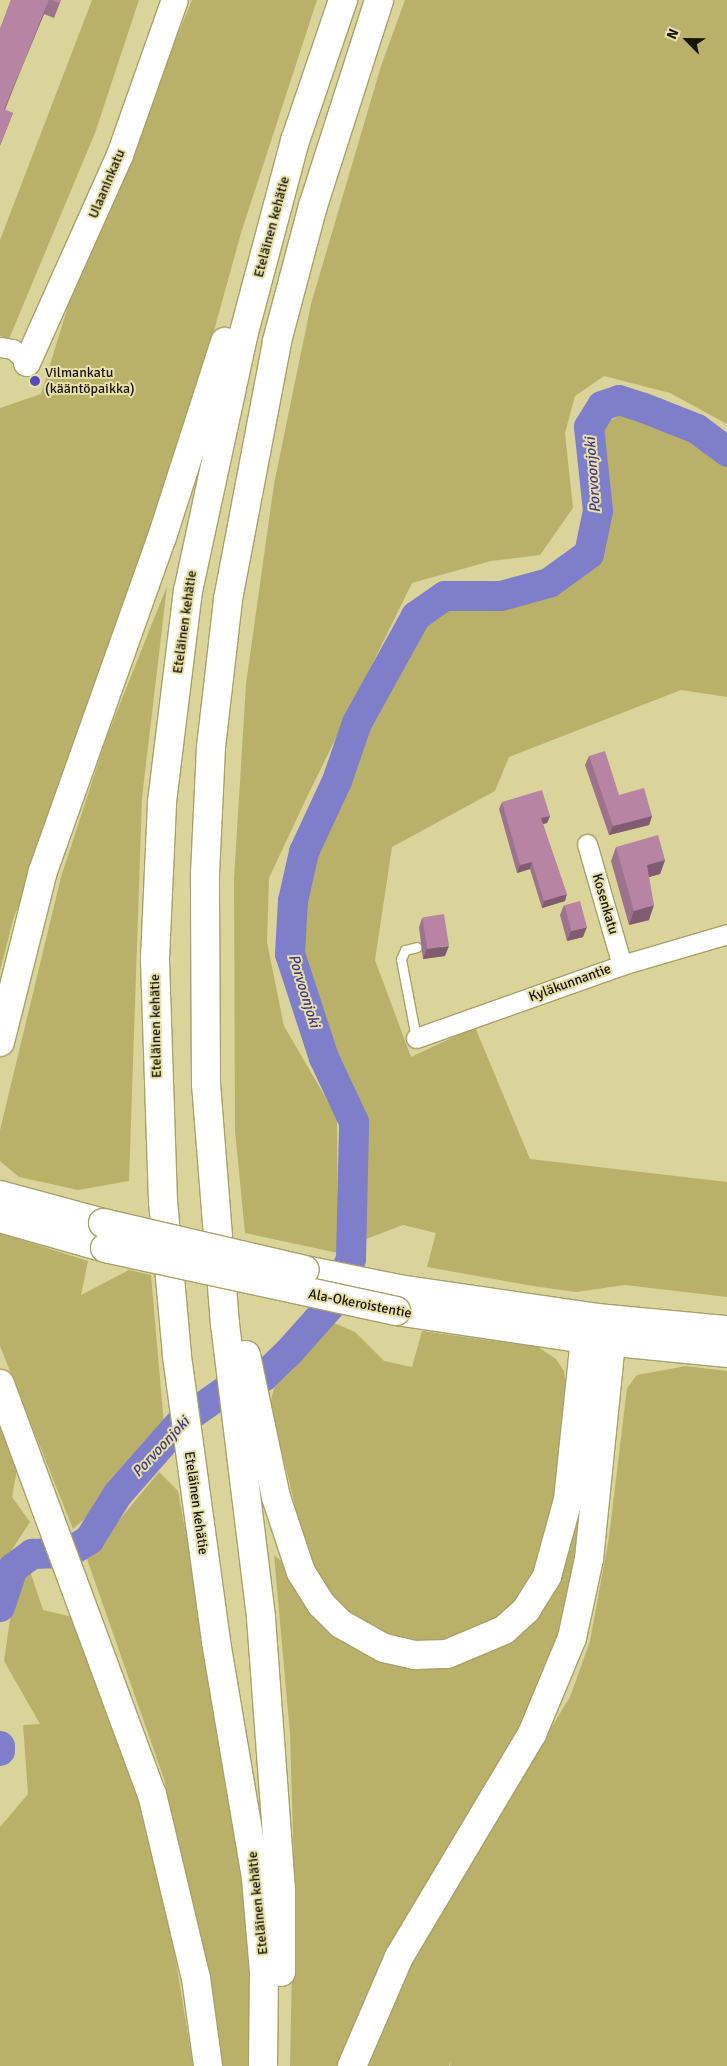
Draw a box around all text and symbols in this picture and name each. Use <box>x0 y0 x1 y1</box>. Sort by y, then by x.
north arrow <box>662 15 712 65</box>
text: N <box>663 26 682 42</box>
street label: Ulaaninkatu <box>85 147 129 221</box>
street label: Eteläinen kehätie <box>250 175 294 279</box>
place label: Vilmankatu (kääntöpaikka) <box>45 365 135 398</box>
marker: Vilmankatu (kääntöpaikka) <box>29 375 41 387</box>
water label: Porvoonjoki <box>581 437 605 513</box>
street label: Eteläinen kehätie <box>169 569 201 675</box>
street label: Kosenkatu <box>588 872 622 936</box>
water label: Porvoonjoki <box>284 952 324 1030</box>
street label: Kyläkunnantie <box>527 960 613 1006</box>
street label: Eteläinen kehätie <box>147 974 165 1078</box>
street label: Ala-Okeroistentie <box>307 1286 413 1322</box>
water label: Porvoonjoki <box>129 1413 193 1481</box>
street label: Eteläinen kehätie <box>180 1450 212 1556</box>
street label: Eteläinen kehätie <box>244 1850 272 1956</box>

